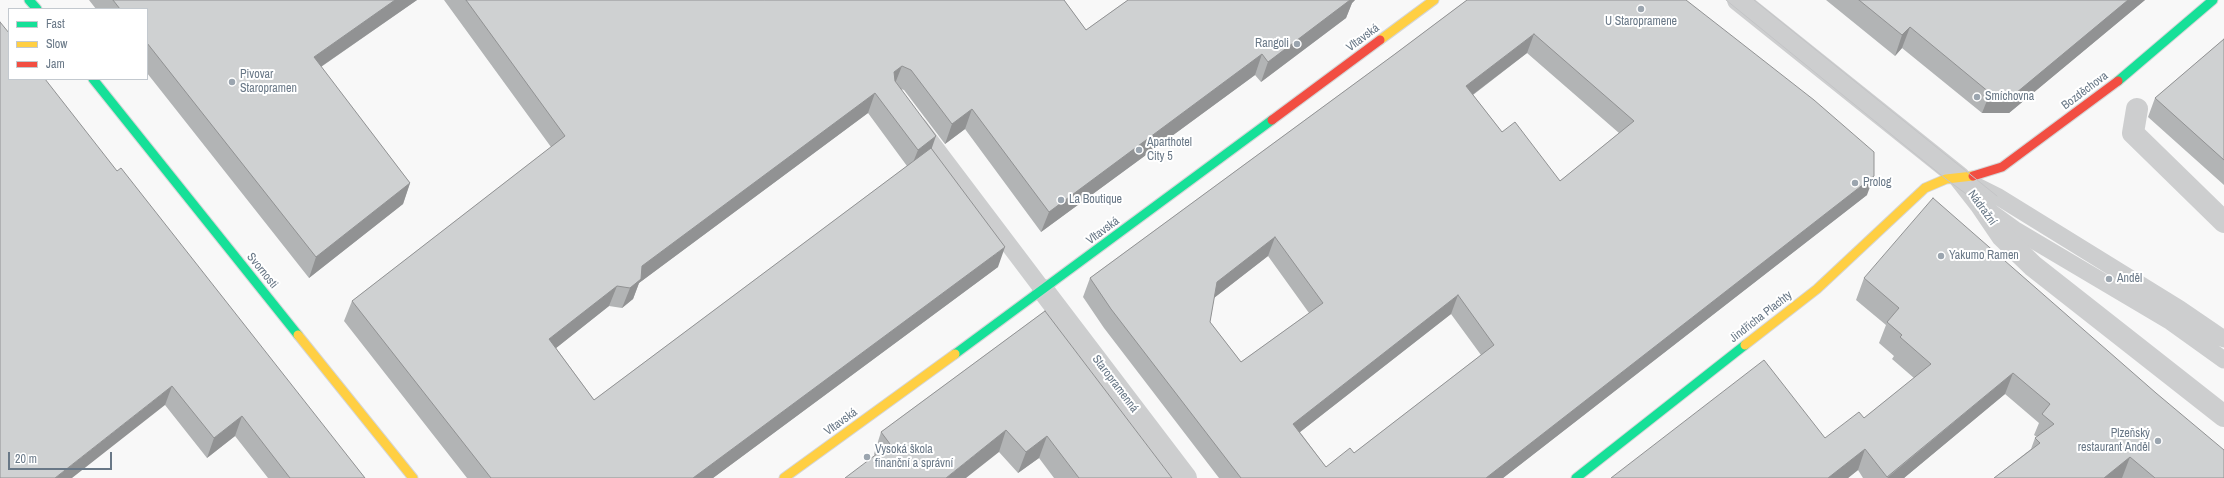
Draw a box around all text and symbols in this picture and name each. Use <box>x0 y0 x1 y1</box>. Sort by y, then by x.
marker: U Staropramene <box>1636 4 1646 14</box>
legend <box>8 8 148 80</box>
place label: U Staropramene <box>1605 15 1677 29</box>
text: Fast <box>46 16 65 32</box>
street label: Vltavská <box>1344 21 1382 55</box>
text: Slow <box>46 36 67 52</box>
place label: Rangoli <box>1255 37 1289 51</box>
marker: Rangoli <box>1292 39 1302 49</box>
text: Jam <box>46 56 65 72</box>
place label: Pivovar Staropramen <box>240 68 297 96</box>
street label: Bozděchova <box>2059 69 2111 113</box>
marker: Pivovar Staropramen <box>227 77 237 87</box>
place label: Smíchovna <box>1985 90 2034 104</box>
marker: Smíchovna <box>1972 92 1982 102</box>
place label: Aparthotel City 5 <box>1147 136 1192 164</box>
marker: Aparthotel City 5 <box>1134 145 1144 155</box>
place label: Prolog <box>1863 176 1891 190</box>
marker: Prolog <box>1850 178 1860 188</box>
street label: Nádražní <box>1964 188 2000 228</box>
place label: La Boutique <box>1069 193 1122 207</box>
marker: La Boutique <box>1056 195 1066 205</box>
street label: Vltavská <box>1084 214 1122 248</box>
place label: Yakumo Ramen <box>1949 249 2019 263</box>
street label: Svornosti <box>243 250 281 292</box>
marker: Yakumo Ramen <box>1936 251 1946 261</box>
place label: Anděl <box>2117 272 2142 286</box>
marker: Anděl <box>2104 274 2114 284</box>
street label: Jindřicha Plachty <box>1727 288 1795 346</box>
street label: Staropramenná <box>1089 353 1141 415</box>
street label: Vltavská <box>822 405 860 439</box>
place label: Plzeňský restaurant Anděl <box>2078 427 2150 455</box>
marker: Plzeňský restaurant Anděl <box>2153 436 2163 446</box>
place label: Vysoká škola finanční a správní <box>875 443 953 471</box>
scale bar <box>10 444 114 470</box>
text: 20 m <box>15 451 37 467</box>
marker: Vysoká škola finanční a správní <box>862 452 872 462</box>

